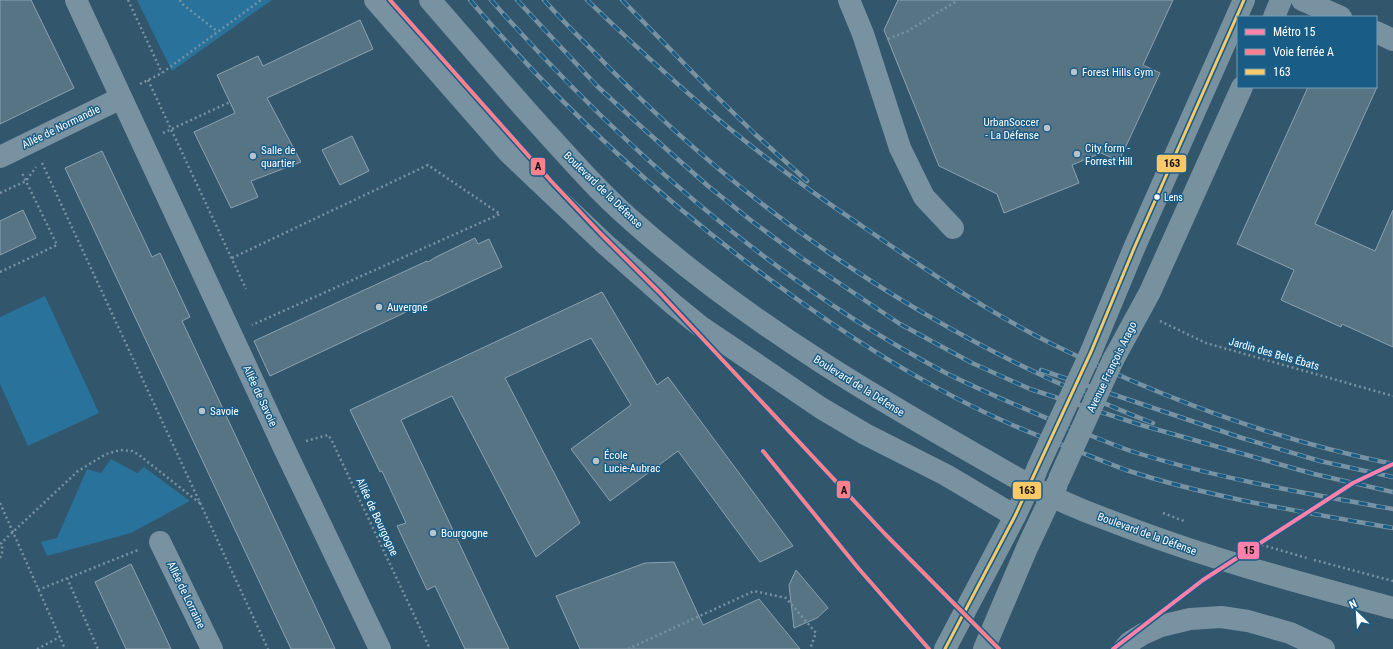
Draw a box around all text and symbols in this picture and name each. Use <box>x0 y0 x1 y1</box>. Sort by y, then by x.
legend <box>1237 16 1377 88</box>
text: Métro 15 <box>1273 25 1315 39</box>
text: Voie ferrée A <box>1273 45 1334 59</box>
text: 163 <box>1273 65 1291 79</box>
place label: Forest Hills Gym <box>1082 66 1153 79</box>
marker: Forest Hills Gym <box>1069 67 1079 77</box>
street label: Allée de Normandie <box>20 103 102 151</box>
place label: UrbanSoccer - La Défense <box>984 116 1040 142</box>
marker: UrbanSoccer - La Défense <box>1042 123 1052 133</box>
place label: City form - Forrest Hill <box>1085 142 1133 168</box>
place label: Salle de quartier <box>261 144 296 170</box>
street label: Boulevard de la Défense <box>561 149 645 231</box>
marker: City form - Forrest Hill <box>1072 149 1082 159</box>
marker: Salle de quartier <box>248 151 258 161</box>
line badge: 163 <box>1156 154 1187 173</box>
line badge: A <box>530 157 546 176</box>
text: 163 <box>1164 157 1181 170</box>
text: A <box>535 160 542 173</box>
marker: Lens <box>1152 192 1162 202</box>
place label: Lens <box>1164 192 1183 203</box>
place label: Auvergne <box>387 301 428 314</box>
marker: Auvergne <box>374 302 384 312</box>
street label: Avenue François Arago <box>1084 319 1140 415</box>
street label: Jardin des Bels Ébats <box>1227 335 1321 373</box>
street label: Boulevard de la Défense <box>811 353 907 419</box>
street label: Allée de Savoie <box>240 363 280 429</box>
place label: Savoie <box>210 405 239 418</box>
marker: Savoie <box>197 406 207 416</box>
place label: École Lucie-Aubrac <box>604 449 660 475</box>
marker: École Lucie-Aubrac <box>591 456 601 466</box>
street label: Allée de Bourgogne <box>353 476 401 558</box>
line badge: A <box>836 480 851 499</box>
line badge: 163 <box>1012 481 1042 500</box>
text: A <box>841 484 848 497</box>
text: 163 <box>1019 484 1036 497</box>
street label: Boulevard de la Défense <box>1096 510 1198 558</box>
place label: Bourgogne <box>441 527 488 540</box>
marker: Bourgogne <box>428 528 438 538</box>
line badge: 15 <box>1237 541 1260 560</box>
text: 15 <box>1243 544 1255 557</box>
street label: Allée de Lorraine <box>164 559 208 631</box>
north arrow <box>1337 593 1377 633</box>
text: N <box>1347 597 1359 612</box>

